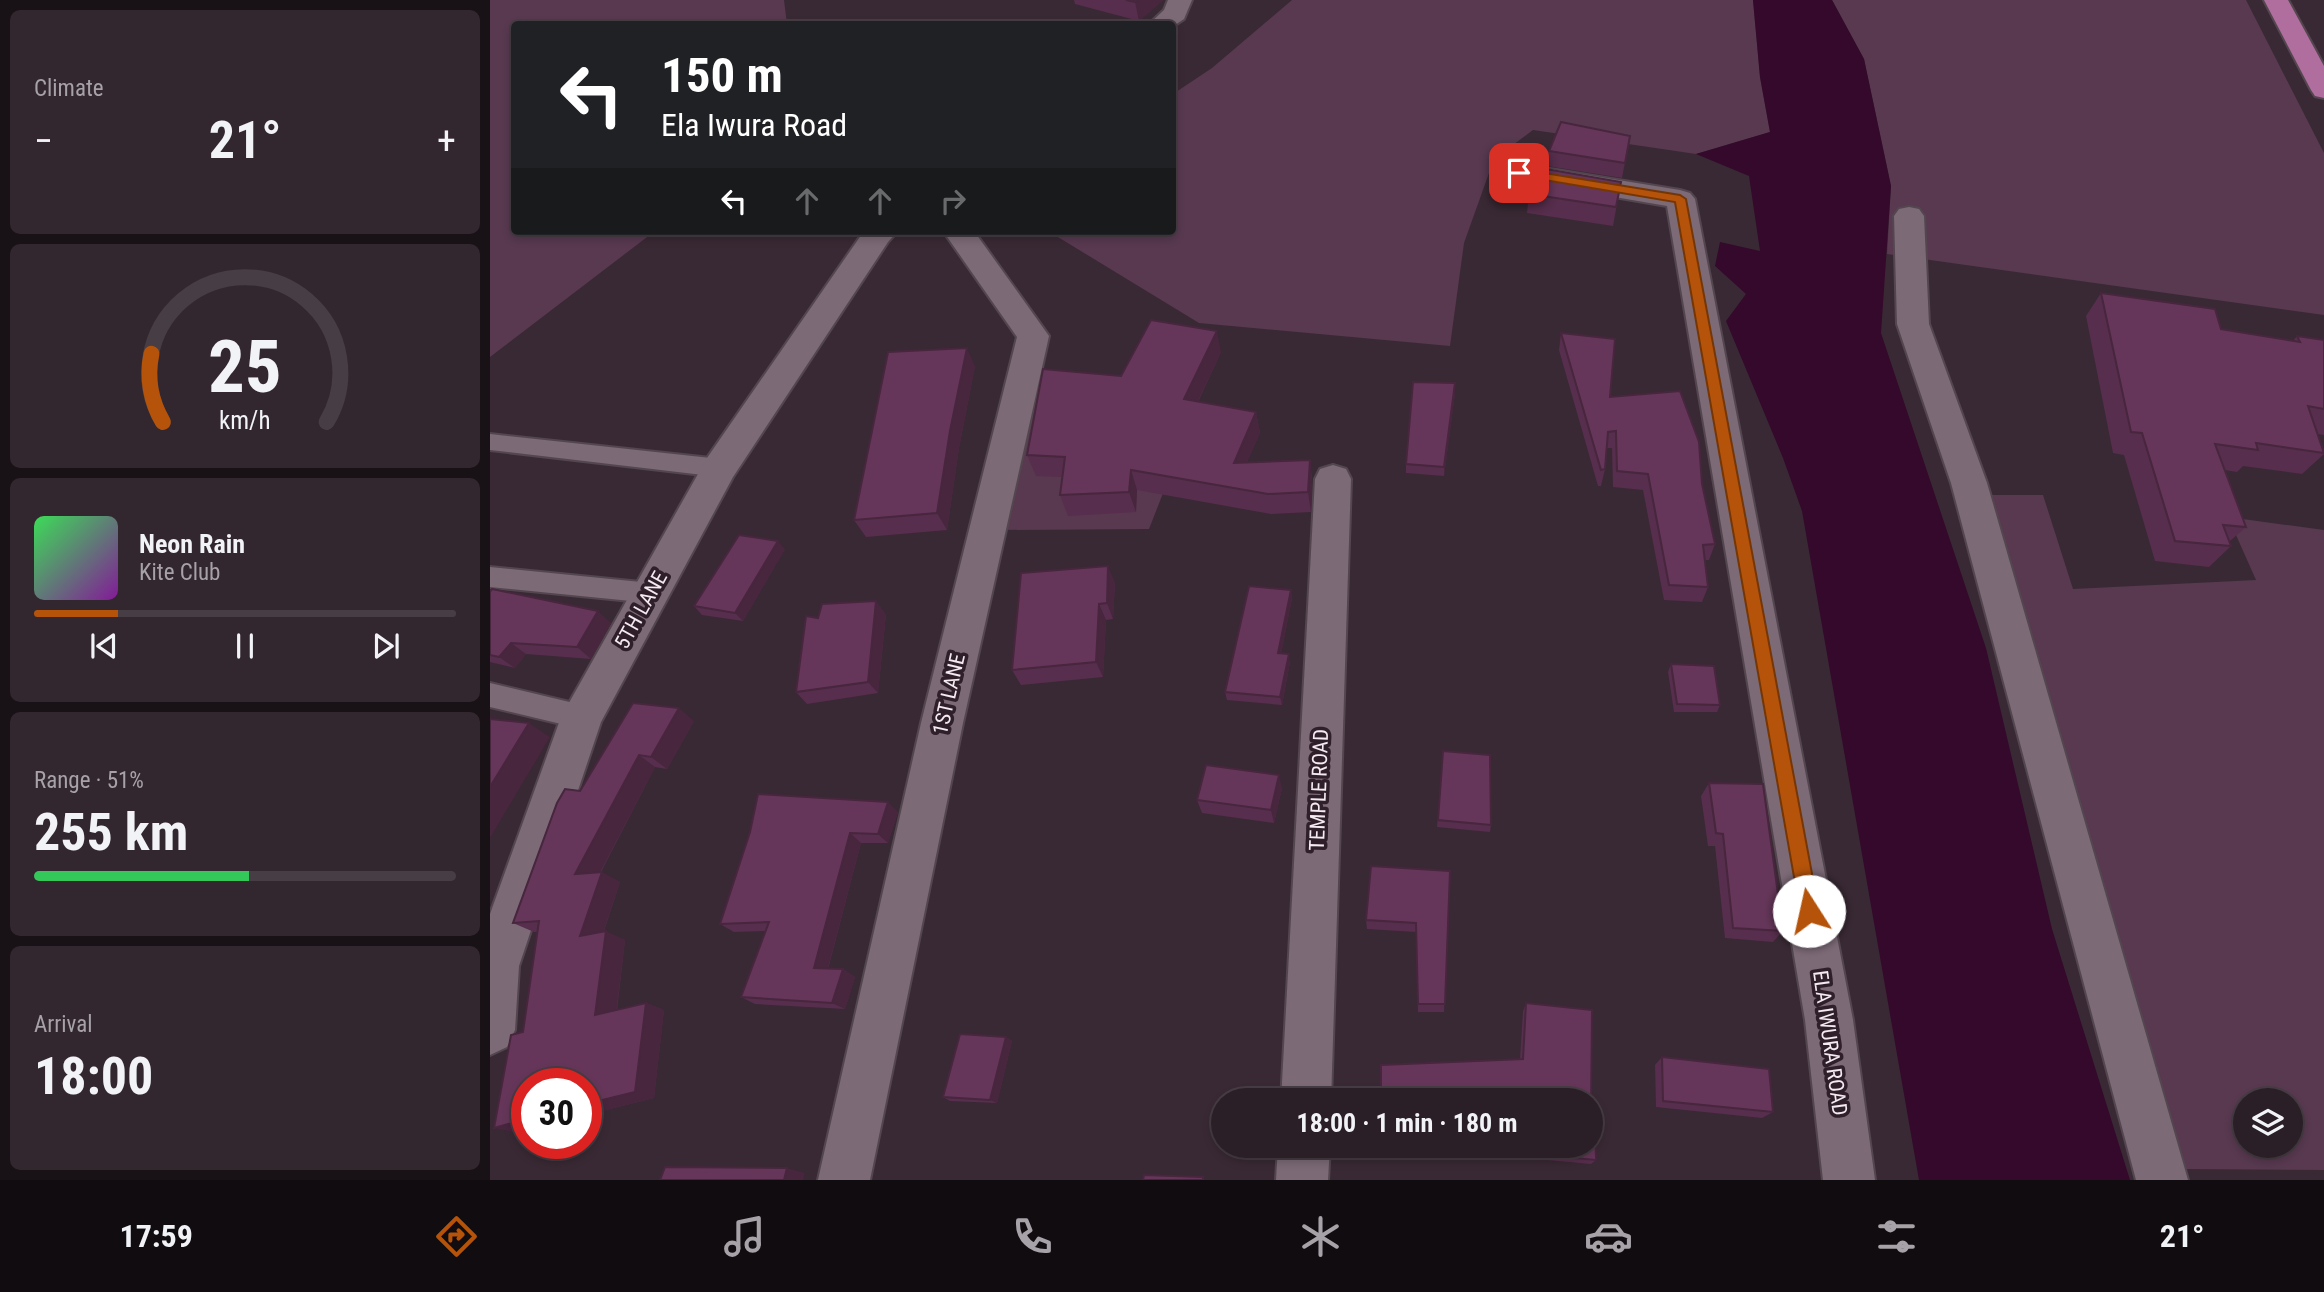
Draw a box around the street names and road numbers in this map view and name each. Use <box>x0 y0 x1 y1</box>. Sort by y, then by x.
street label: 5TH LANE <box>610 567 672 653</box>
street label: 1ST LANE <box>928 651 970 737</box>
street label: TEMPLE ROAD <box>1305 729 1333 851</box>
street label: ELA IWURA ROAD <box>1808 969 1852 1117</box>

